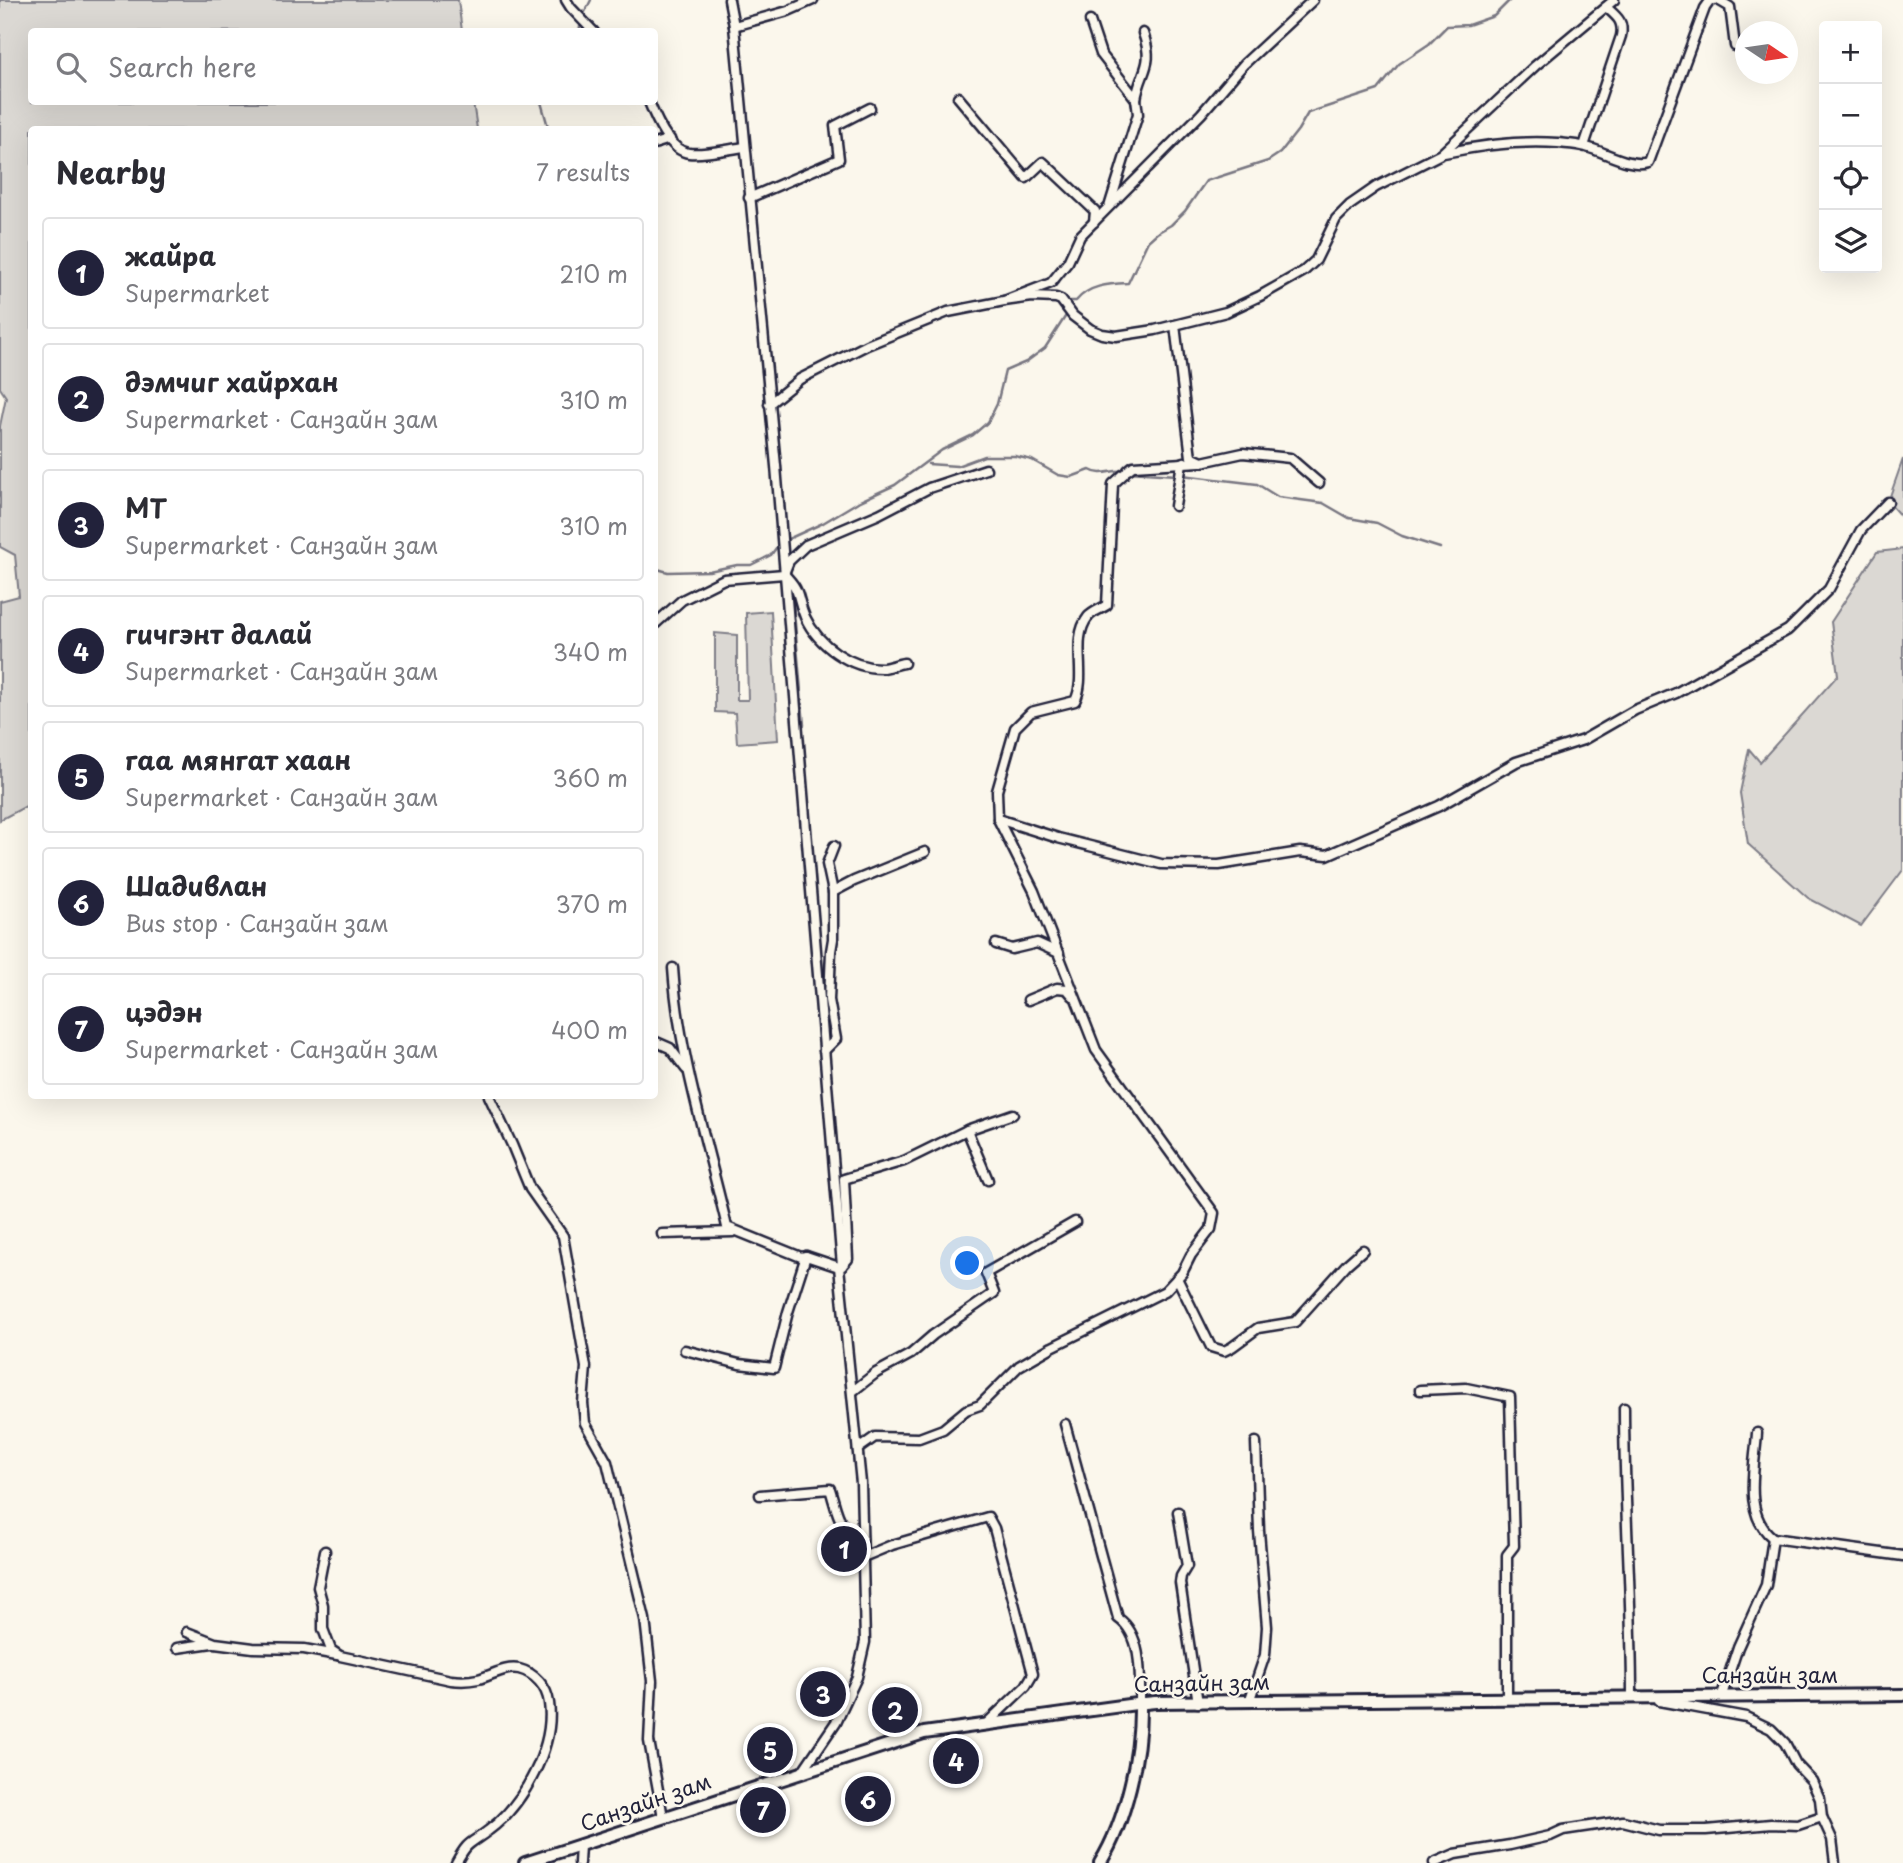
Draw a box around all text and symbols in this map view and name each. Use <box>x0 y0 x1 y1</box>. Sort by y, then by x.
north arrow <box>1735 21 1798 84</box>
map controls <box>1819 21 1882 273</box>
button: + <box>1819 21 1882 84</box>
search box <box>28 28 658 105</box>
text: Search here <box>108 47 257 86</box>
icon: search <box>52 48 90 86</box>
button: − <box>1819 84 1882 147</box>
button: locate <box>1819 147 1882 210</box>
text: Nearby <box>56 149 166 194</box>
text: 7 results <box>536 154 630 189</box>
button: layers <box>1819 210 1882 273</box>
text: жайра <box>125 236 216 275</box>
text: 1 <box>76 256 87 291</box>
text: 210 m <box>560 256 628 291</box>
text: Supermarket <box>125 275 269 310</box>
text: дэмчиг хайрхан <box>125 362 339 401</box>
text: 2 <box>73 382 89 417</box>
text: 310 m <box>559 382 628 417</box>
text: Supermarket · Санзайн зам <box>125 401 439 436</box>
text: MT <box>125 488 167 527</box>
text: 3 <box>73 508 89 543</box>
text: 310 m <box>559 508 628 543</box>
text: Supermarket · Санзайн зам <box>125 527 439 562</box>
text: гичгэнт далай <box>125 614 312 653</box>
text: 4 <box>73 634 89 669</box>
text: 340 m <box>553 634 628 669</box>
text: Supermarket · Санзайн зам <box>125 653 439 688</box>
text: гаа мянгат хаан <box>125 740 351 779</box>
text: 5 <box>74 760 88 795</box>
text: 360 m <box>553 760 628 795</box>
text: Supermarket · Санзайн зам <box>125 779 439 814</box>
text: Шадивлан <box>125 866 267 905</box>
text: 6 <box>73 886 89 921</box>
text: 370 m <box>555 886 628 921</box>
text: Bus stop · Санзайн зам <box>125 905 389 940</box>
text: цэдэн <box>125 992 203 1031</box>
text: 7 <box>74 1012 88 1047</box>
text: 400 m <box>551 1012 628 1047</box>
text: Supermarket · Санзайн зам <box>125 1031 439 1066</box>
your location <box>950 1246 984 1280</box>
pin: 1 <box>821 1523 867 1575</box>
street label: Санзайн зам <box>1702 1658 1838 1690</box>
street label: Санзайн зам <box>1133 1665 1271 1699</box>
pin: 3 <box>800 1668 846 1720</box>
pin: 2 <box>872 1684 918 1736</box>
pin: 5 <box>747 1724 793 1776</box>
pin: 4 <box>933 1735 979 1787</box>
street label: Санзайн зам <box>575 1764 715 1839</box>
pin: 6 <box>845 1773 891 1825</box>
pin: 7 <box>740 1784 786 1836</box>

